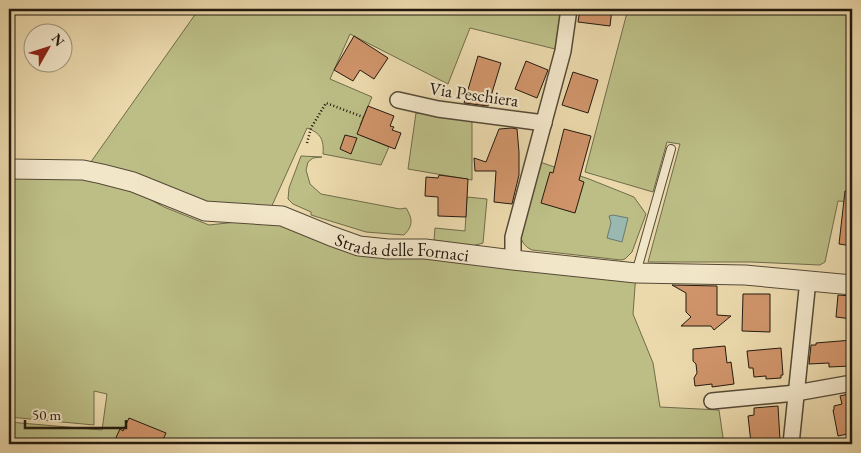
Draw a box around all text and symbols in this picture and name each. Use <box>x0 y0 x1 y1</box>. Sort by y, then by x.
north arrow <box>22 22 72 72</box>
text: N <box>48 30 69 50</box>
street label: Via Peschiera <box>428 76 521 112</box>
street label: Strada delle Fornaci <box>332 227 471 266</box>
scale bar <box>25 398 126 430</box>
text: 50 m <box>32 405 61 424</box>

